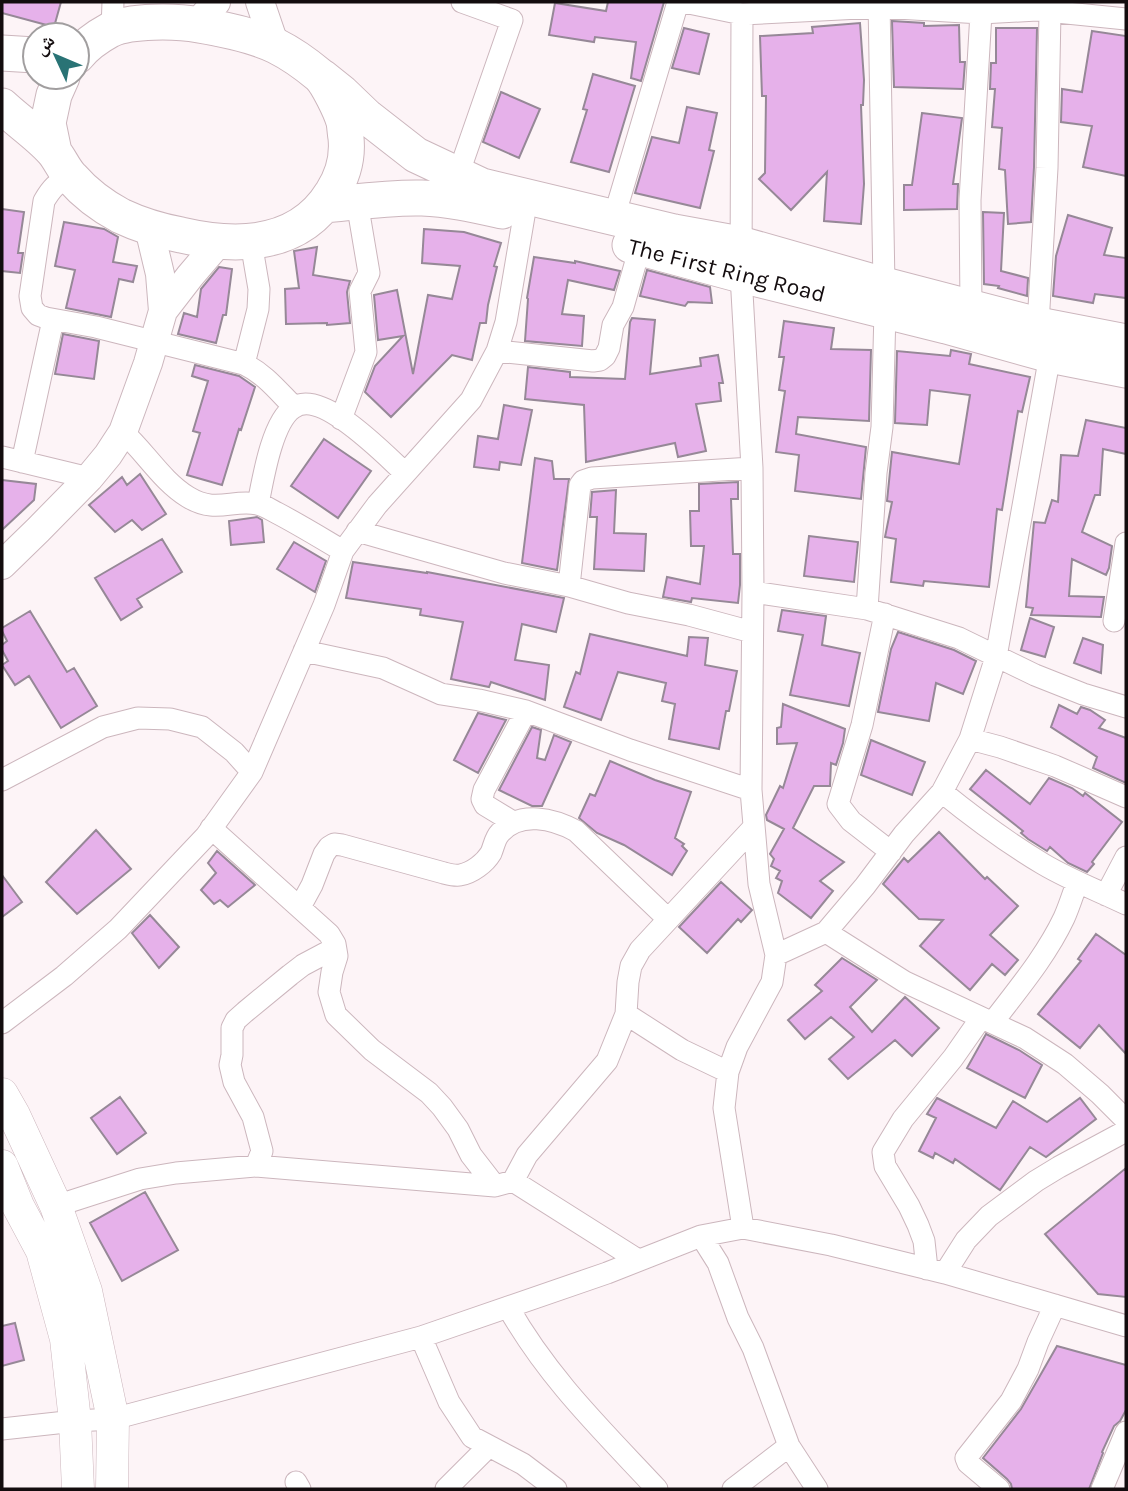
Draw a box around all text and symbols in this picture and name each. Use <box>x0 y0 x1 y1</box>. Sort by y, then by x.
north arrow <box>21 21 91 91</box>
text: ش <box>30 30 59 60</box>
street label: The First Ring Road <box>625 233 828 308</box>

